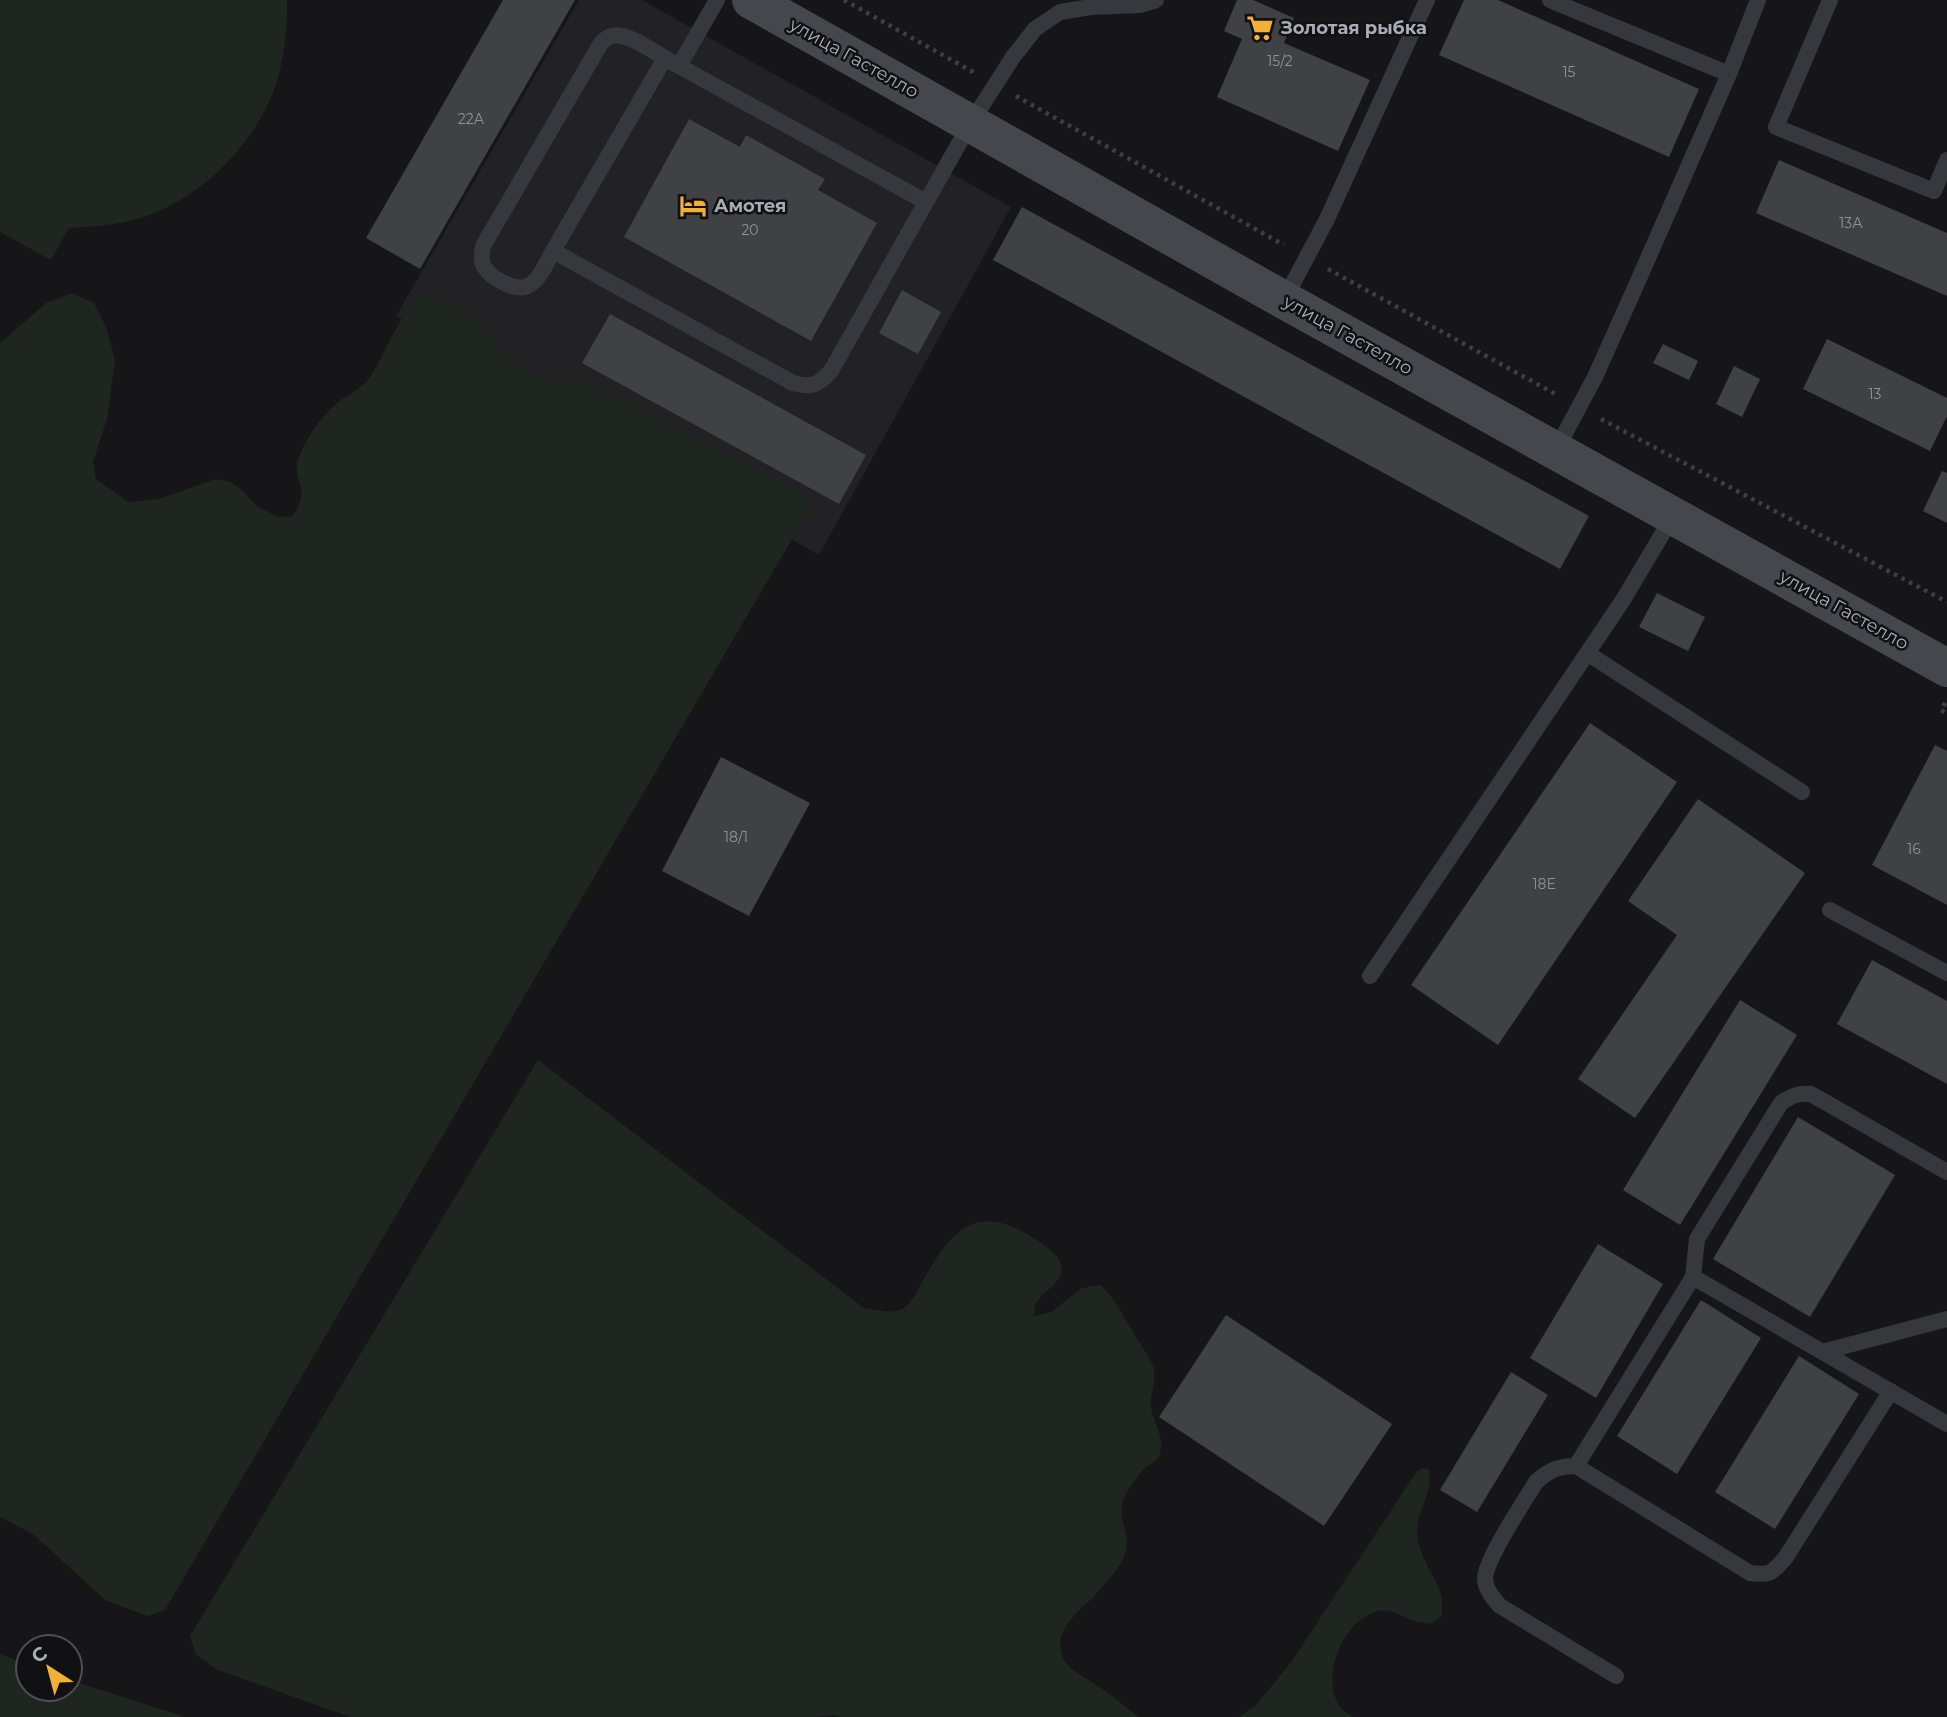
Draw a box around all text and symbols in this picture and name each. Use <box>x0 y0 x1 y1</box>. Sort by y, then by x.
street label: улица Гастелло <box>785 13 922 103</box>
supermarket icon: Золотая рыбка <box>1245 13 1275 43</box>
place label: Золотая рыбка <box>1280 17 1427 39</box>
house number: 15/2 <box>1267 52 1293 70</box>
house number: 15 <box>1563 63 1576 81</box>
house number: 22А <box>458 110 485 128</box>
hotel icon: Амотея <box>678 191 708 221</box>
place label: Амотея <box>714 195 786 217</box>
house number: 13А <box>1839 214 1863 232</box>
house number: 20 <box>741 221 759 239</box>
street label: улица Гастелло <box>1279 290 1416 380</box>
house number: 13 <box>1869 385 1882 403</box>
street label: улица Гастелло <box>1775 565 1912 655</box>
house number: 18/1 <box>724 828 748 846</box>
house number: 16 <box>1907 840 1921 858</box>
house number: 18Е <box>1532 875 1556 893</box>
north arrow <box>14 1633 84 1703</box>
text: С <box>27 1641 52 1668</box>

